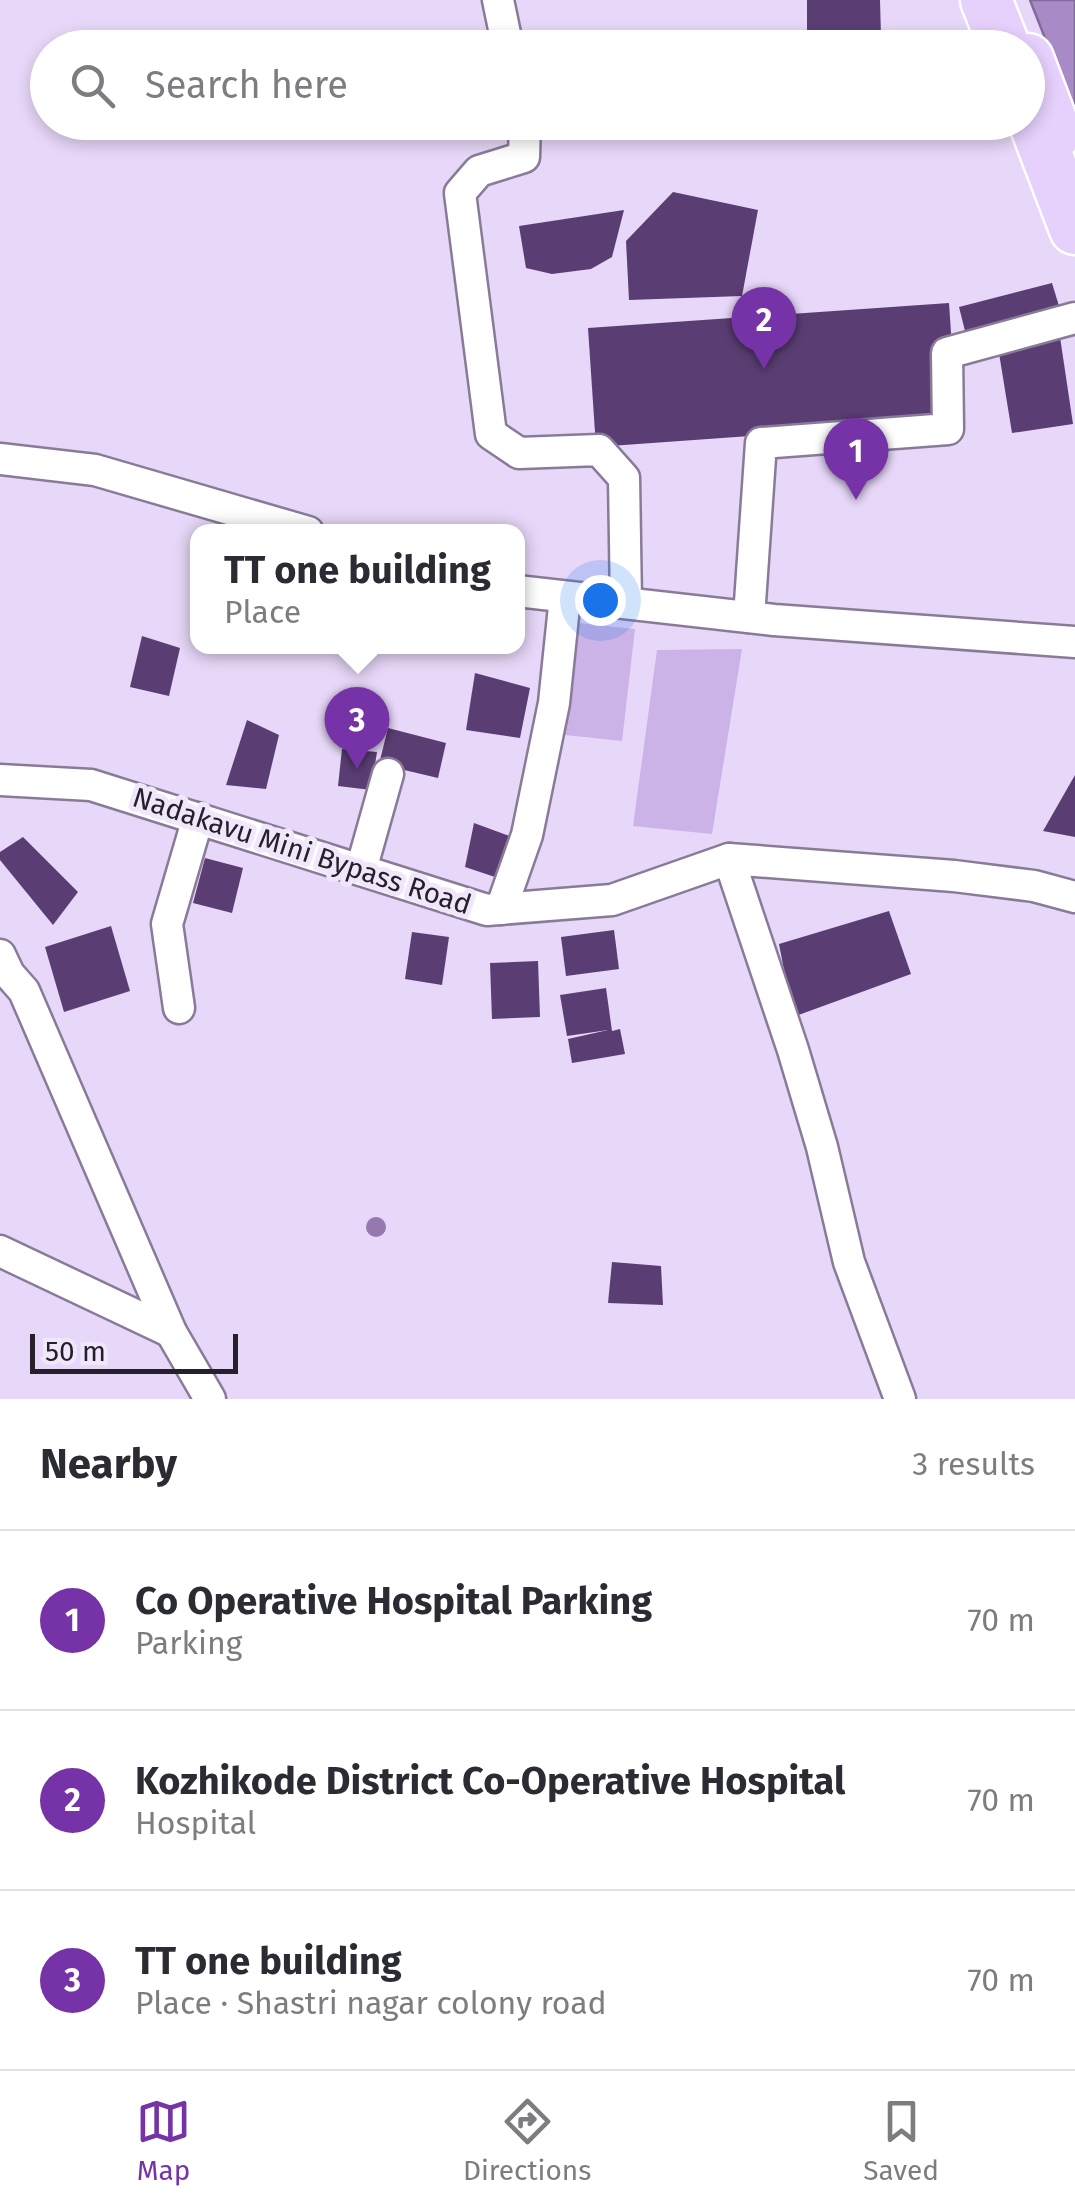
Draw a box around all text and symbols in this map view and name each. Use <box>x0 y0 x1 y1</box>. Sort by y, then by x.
search box <box>30 30 1045 140</box>
icon: search <box>65 58 120 113</box>
text: Search here <box>145 62 348 108</box>
pin: 2 <box>732 286 796 369</box>
pin: 1 <box>824 418 888 500</box>
popup <box>190 524 525 654</box>
text: TT one building <box>224 547 491 593</box>
your location <box>575 575 626 626</box>
text: Place <box>224 593 301 631</box>
pin: 3 <box>324 686 390 769</box>
street label: Nadakavu Mini Bypass Road <box>129 781 475 921</box>
scale bar <box>30 1329 238 1374</box>
text: 50 m <box>45 1335 106 1368</box>
text: Nearby <box>40 1439 177 1489</box>
text: 3 results <box>912 1445 1035 1483</box>
text: Co Operative Hospital Parking <box>135 1578 652 1624</box>
text: 1 <box>65 1601 80 1639</box>
text: 70 m <box>967 1601 1035 1639</box>
text: Parking <box>135 1624 242 1662</box>
text: Kozhikode District Co-Operative Hospital <box>135 1758 845 1804</box>
text: 2 <box>64 1781 81 1819</box>
text: 70 m <box>967 1781 1035 1819</box>
text: Hospital <box>135 1804 256 1842</box>
text: TT one building <box>135 1938 402 1984</box>
text: 3 <box>64 1961 81 1999</box>
text: 70 m <box>967 1961 1035 1999</box>
text: Place · Shastri nagar colony road <box>135 1984 607 2022</box>
tab: Map <box>136 2094 191 2187</box>
tab: Directions <box>463 2094 591 2187</box>
tab: Saved <box>863 2094 939 2187</box>

